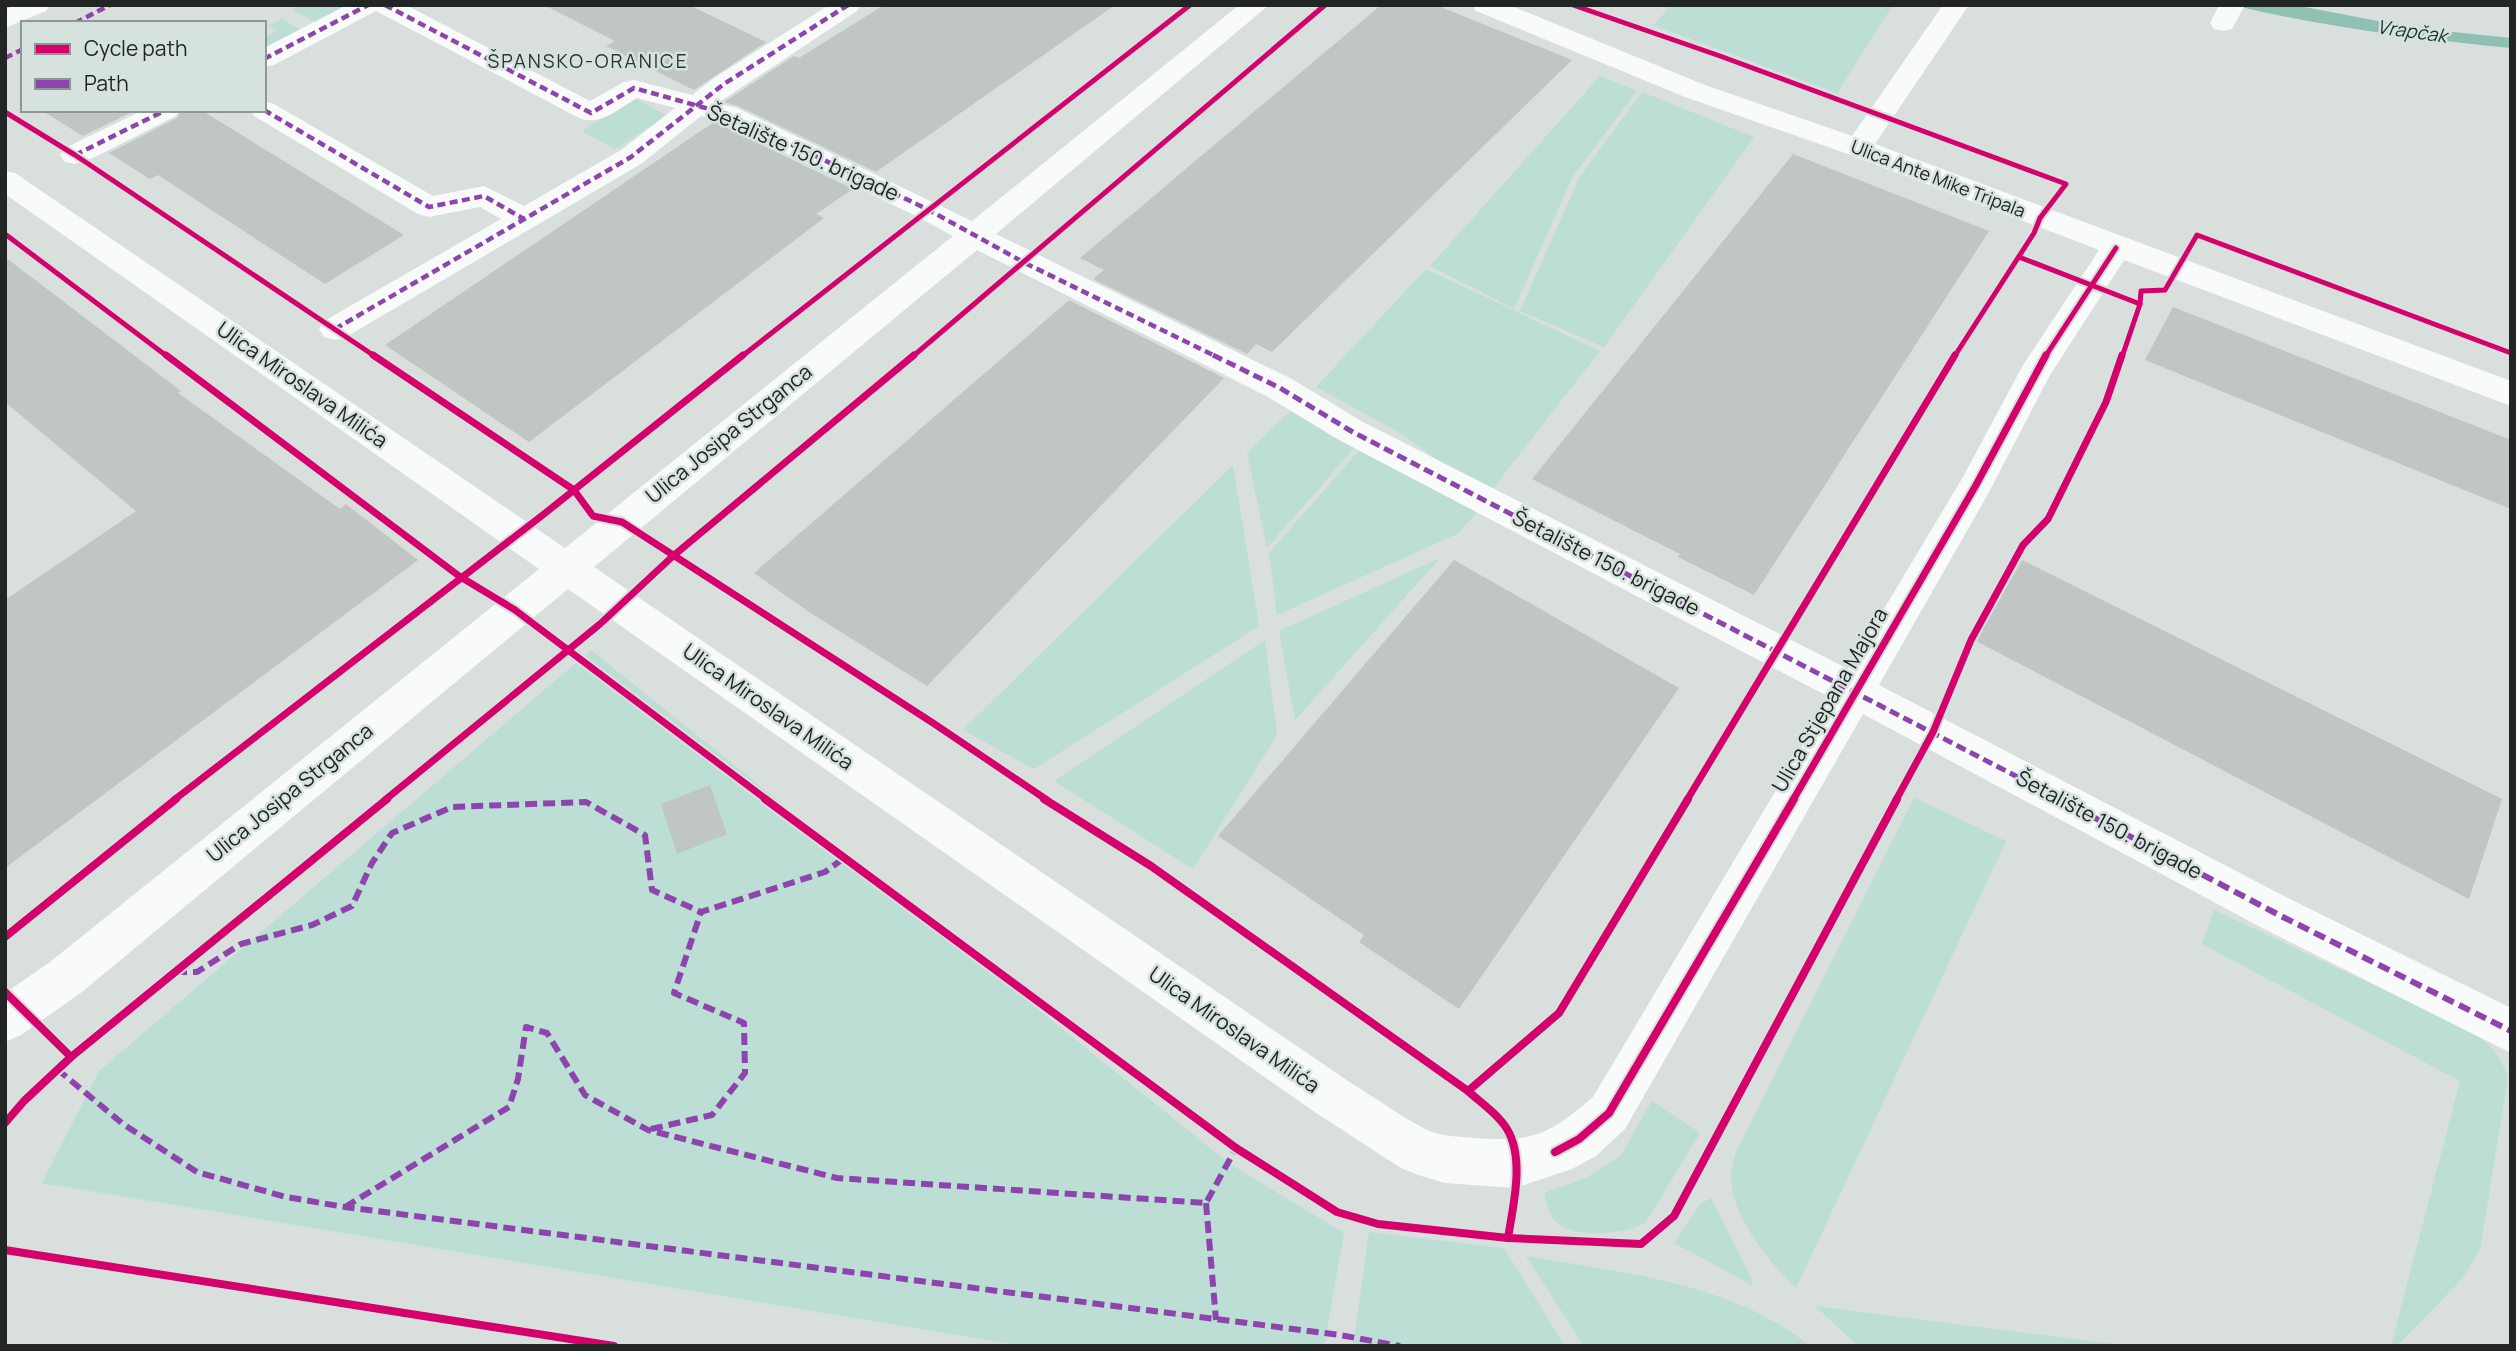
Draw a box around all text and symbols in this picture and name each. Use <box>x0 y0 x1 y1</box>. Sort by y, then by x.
water label: Vrapčak <box>2375 13 2451 49</box>
legend <box>21 21 266 112</box>
text: Cycle path <box>84 34 187 62</box>
district label: ŠPANSKO-ORANICE <box>488 48 689 74</box>
text: Path <box>84 69 129 97</box>
street label: Šetalište 150. brigade <box>703 97 904 207</box>
street label: Ulica Ante Mike Tripala <box>1848 134 2029 222</box>
street label: Ulica Miroslava Milića <box>211 315 394 454</box>
street label: Ulica Josipa Strganca <box>639 357 817 509</box>
street label: Šetalište 150. brigade <box>1508 503 1705 622</box>
street label: Ulica Stjepana Majora <box>1765 602 1893 797</box>
street label: Ulica Miroslava Milića <box>677 637 860 776</box>
street label: Ulica Josipa Strganca <box>200 716 378 868</box>
street label: Šetalište 150. brigade <box>2012 763 2207 885</box>
street label: Ulica Miroslava Milića <box>1143 960 1326 1099</box>

